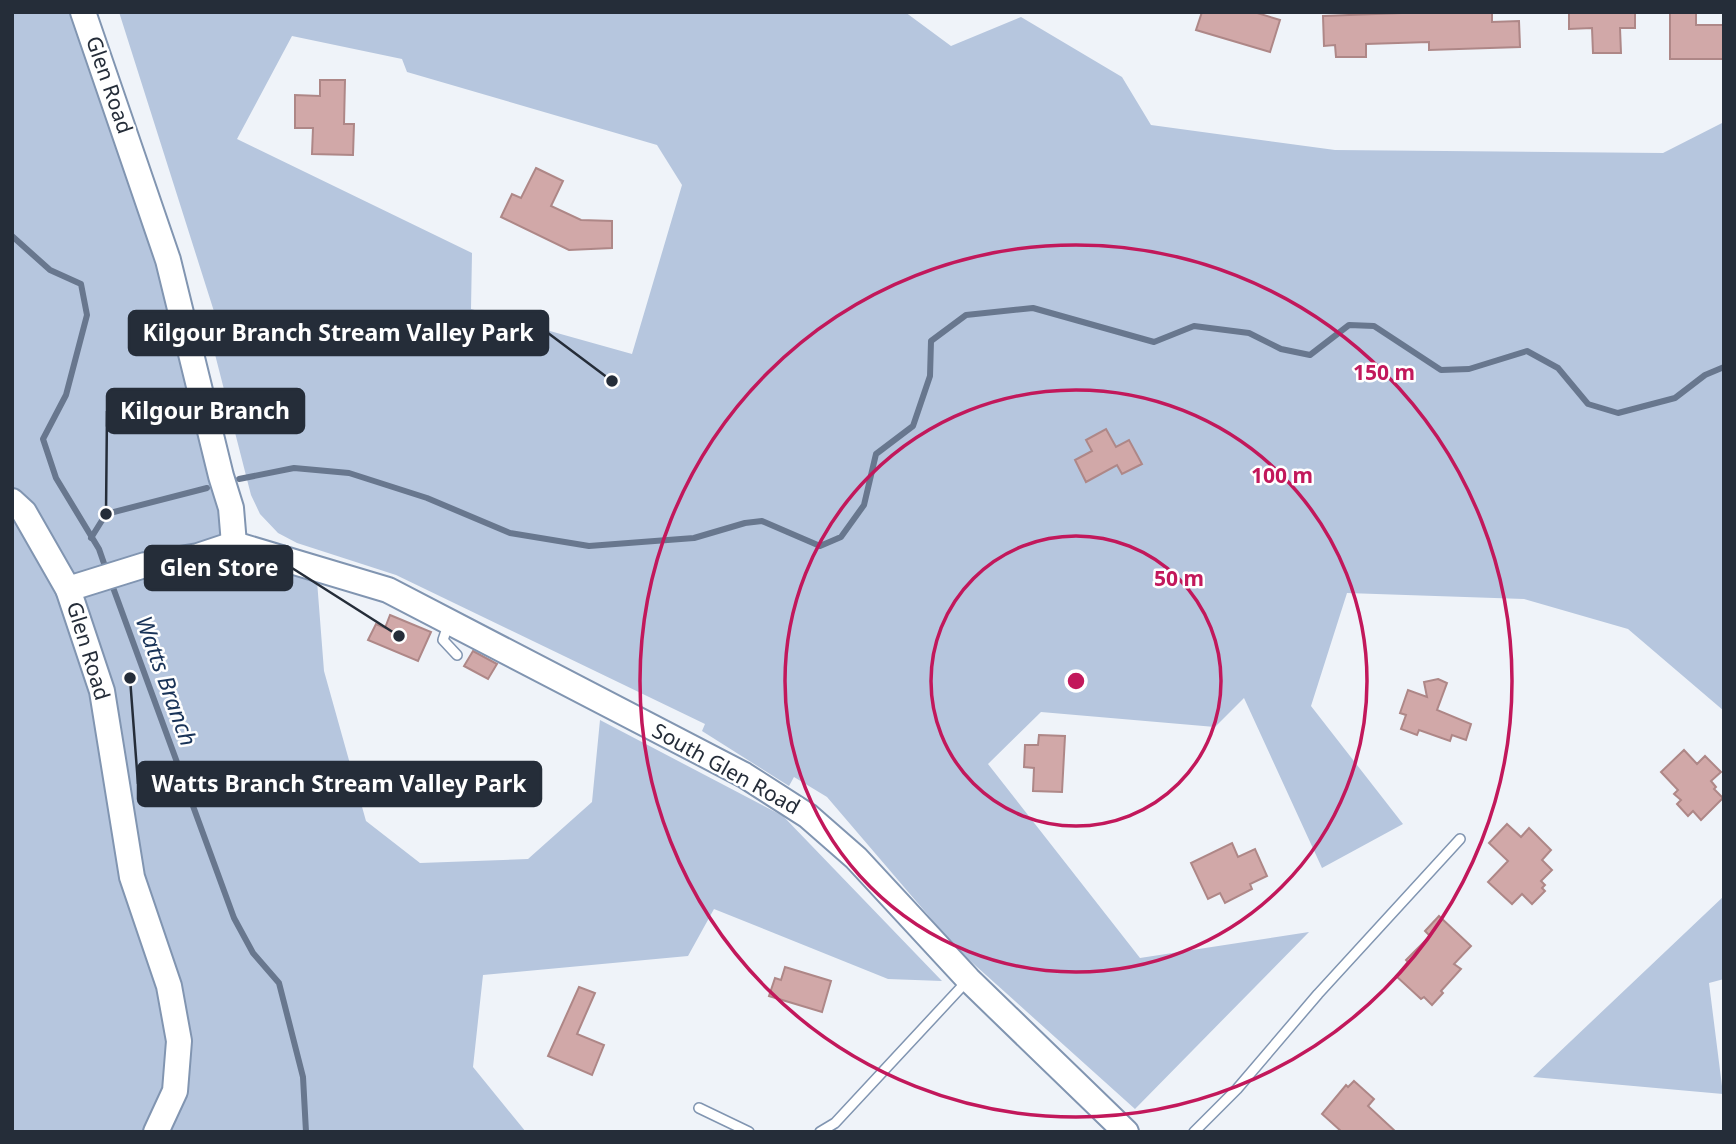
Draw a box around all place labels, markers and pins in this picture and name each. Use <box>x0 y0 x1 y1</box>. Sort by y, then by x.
callout: Kilgour Branch Stream Valley Park <box>129 311 548 355</box>
callout: Kilgour Branch <box>107 389 304 433</box>
callout: Glen Store <box>145 546 292 590</box>
centre of rings <box>1064 669 1088 693</box>
callout: Watts Branch Stream Valley Park <box>138 762 541 806</box>

